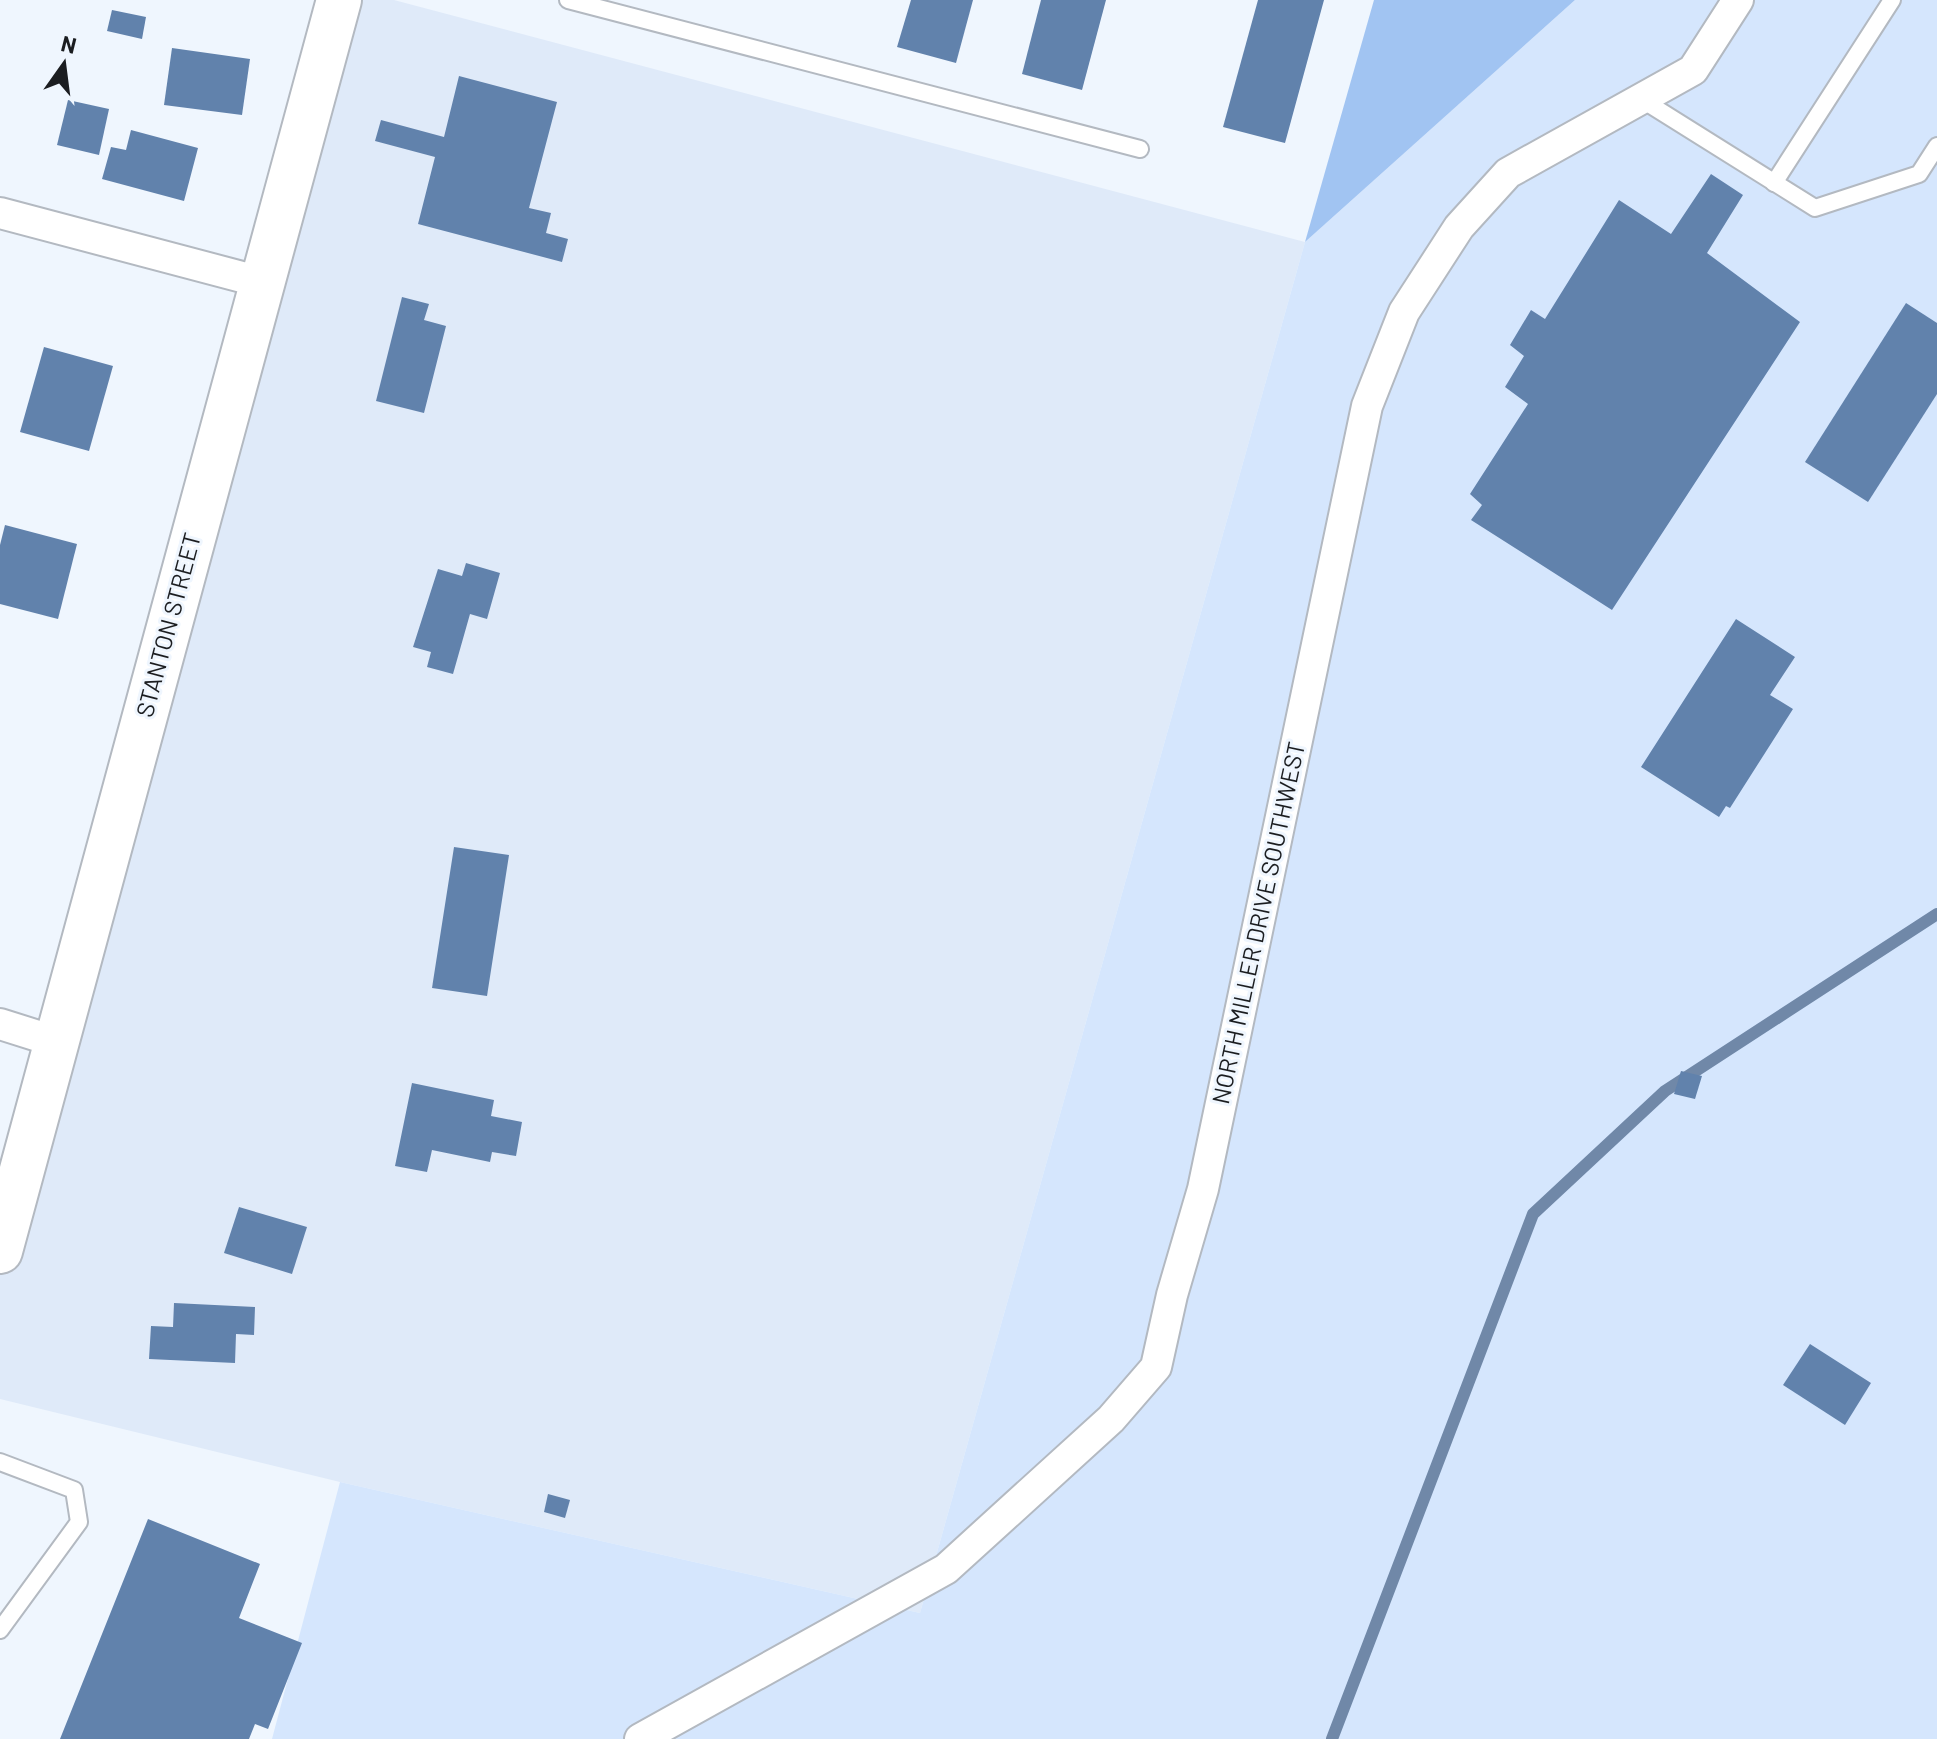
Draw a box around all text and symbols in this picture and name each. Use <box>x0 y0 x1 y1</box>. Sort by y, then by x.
north arrow <box>24 24 104 104</box>
text: N <box>59 29 79 58</box>
street label: STANTON STREET <box>129 529 206 720</box>
street label: NORTH MILLER DRIVE SOUTHWEST <box>1205 739 1310 1107</box>

